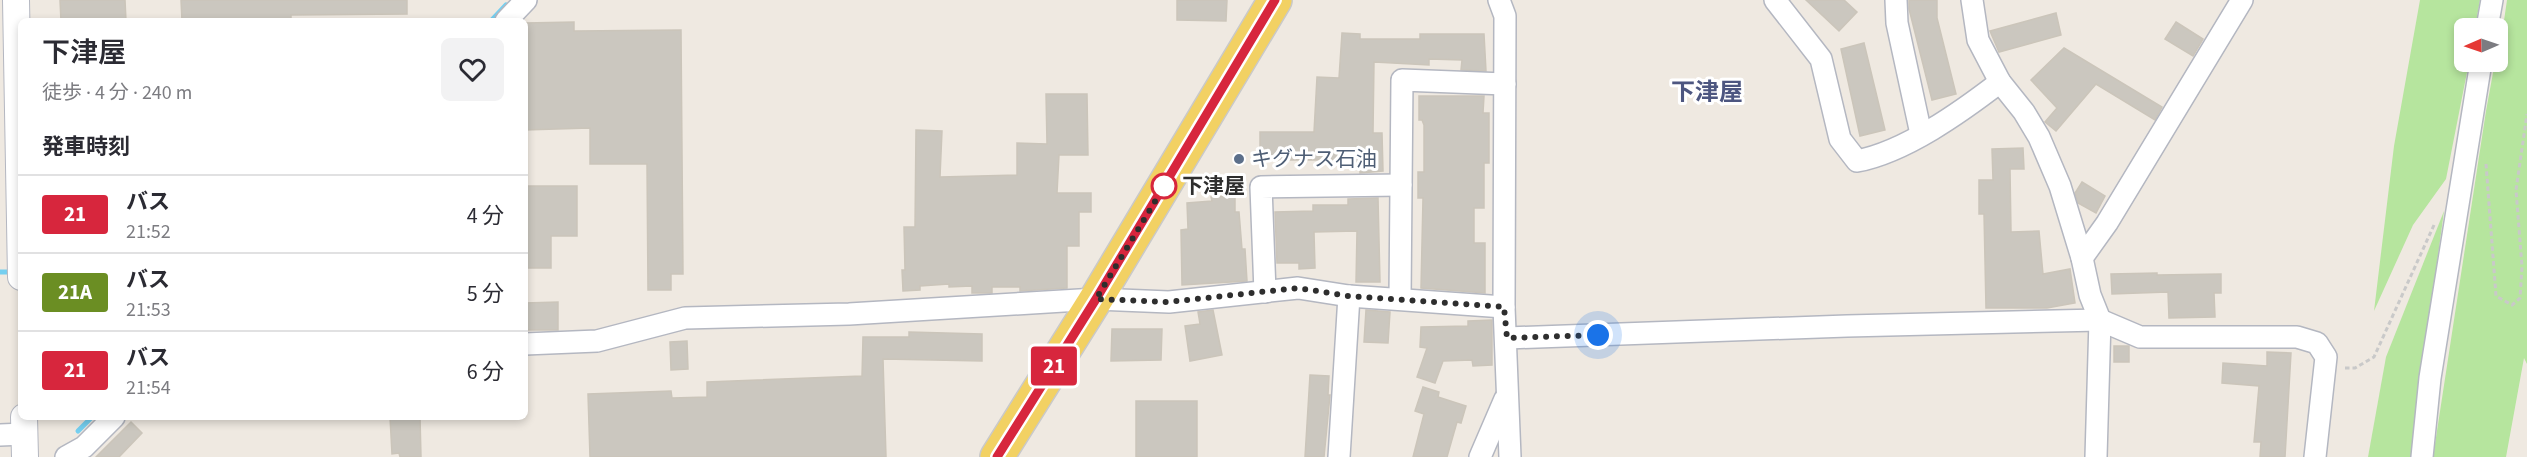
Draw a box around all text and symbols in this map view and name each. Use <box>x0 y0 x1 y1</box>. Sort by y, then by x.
north arrow <box>2454 18 2508 72</box>
map controls <box>2454 18 2508 72</box>
text: 下津屋 <box>42 33 126 73</box>
button: heart <box>441 38 504 101</box>
district label: 下津屋 <box>1671 75 1743 110</box>
text: 徒歩 · 4 分 · 240 m <box>42 79 192 107</box>
text: 発車時刻 <box>42 131 130 163</box>
place label: キグナス石油 <box>1251 144 1377 174</box>
marker: キグナス石油 <box>1232 152 1246 166</box>
place label: 下津屋 <box>1182 171 1245 201</box>
marker: 下津屋 <box>1151 173 1177 199</box>
text: バス <box>126 186 170 218</box>
text: 21 <box>64 199 86 229</box>
text: 4 分 <box>467 200 504 232</box>
text: 21:52 <box>126 218 171 246</box>
text: バス <box>126 264 170 296</box>
text: 21A <box>58 277 92 307</box>
text: 5 分 <box>467 278 504 310</box>
text: 21:53 <box>126 296 171 324</box>
your location <box>1583 320 1613 350</box>
text: バス <box>126 342 170 374</box>
line badge: 21 <box>1027 346 1081 386</box>
text: 21 <box>1043 351 1065 381</box>
text: 21 <box>64 355 86 385</box>
text: 6 分 <box>467 356 504 388</box>
text: 21:54 <box>126 374 171 402</box>

